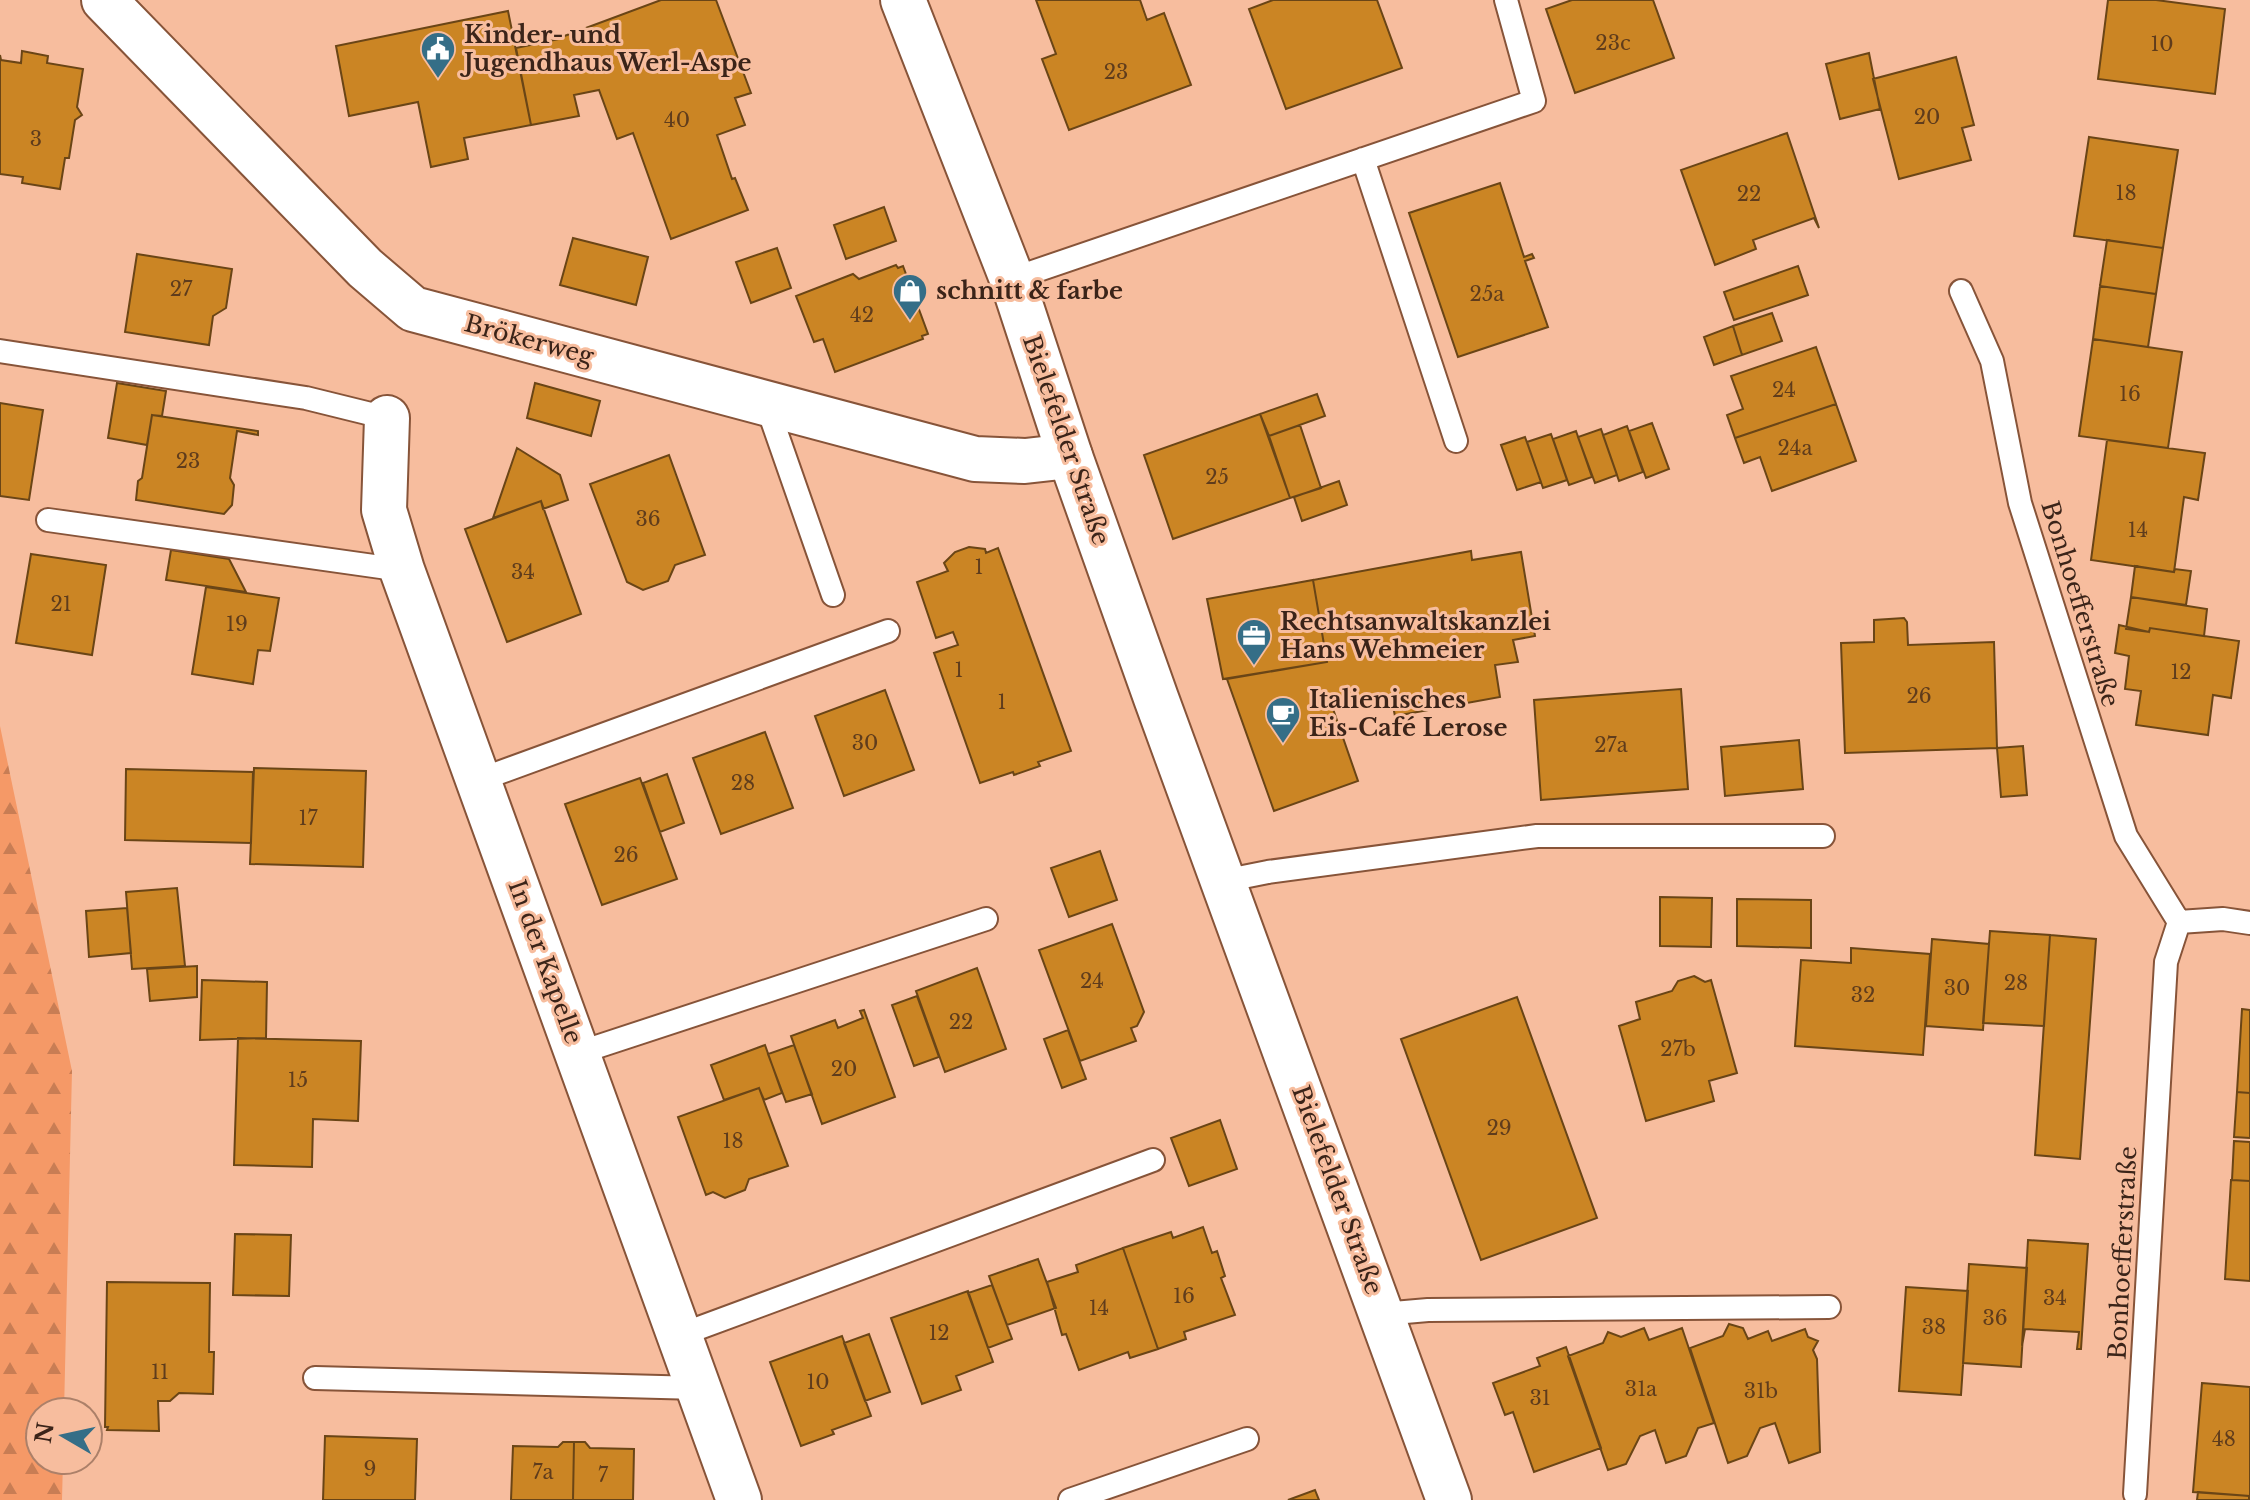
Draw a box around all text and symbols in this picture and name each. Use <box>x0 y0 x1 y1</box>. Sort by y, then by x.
place label: Kinder- und Jugendhaus Werl-Aspe <box>459 20 751 77</box>
public building icon: Kinder- und Jugendhaus Werl-Aspe <box>419 30 457 80</box>
house number: 23c <box>1595 31 1631 55</box>
house number: 10 <box>2150 32 2174 56</box>
house number: 23 <box>1104 60 1128 84</box>
house number: 20 <box>1914 105 1940 129</box>
house number: 40 <box>664 108 690 132</box>
house number: 3 <box>30 127 42 151</box>
house number: 18 <box>2115 181 2137 205</box>
house number: 22 <box>1737 182 1761 206</box>
shop icon: schnitt & farbe <box>891 272 929 322</box>
place label: schnitt & farbe <box>936 276 1123 305</box>
house number: 27 <box>170 277 193 301</box>
house number: 25a <box>1470 282 1505 306</box>
house number: 42 <box>850 303 874 327</box>
street label: Brökerweg <box>461 308 597 371</box>
street label: Bielefelder Straße <box>1017 331 1116 549</box>
house number: 24 <box>1772 378 1796 402</box>
house number: 16 <box>2119 382 2141 406</box>
house number: 24a <box>1777 436 1813 460</box>
house number: 23 <box>176 449 200 473</box>
house number: 25 <box>1205 465 1229 489</box>
street label: Bonhoefferstraße <box>2035 497 2126 710</box>
house number: 36 <box>635 507 661 531</box>
house number: 14 <box>2128 518 2148 542</box>
house number: 1 <box>975 555 983 579</box>
house number: 34 <box>511 560 535 584</box>
house number: 21 <box>50 592 72 616</box>
place label: Rechtsanwaltskanzlei Hans Wehmeier <box>1280 607 1551 664</box>
house number: 19 <box>226 612 248 636</box>
office icon: Rechtsanwaltskanzlei Hans Wehmeier <box>1235 617 1273 667</box>
house number: 1 <box>955 658 963 682</box>
house number: 12 <box>2170 660 2192 684</box>
house number: 26 <box>1906 684 1932 708</box>
place label: Italienisches Eis-Café Lerose <box>1309 685 1507 742</box>
house number: 1 <box>998 690 1006 714</box>
cafe icon: Italienisches Eis-Café Lerose <box>1264 695 1302 745</box>
house number: 30 <box>852 731 878 755</box>
house number: 27a <box>1594 733 1629 757</box>
house number: 28 <box>731 771 755 795</box>
house number: 17 <box>299 806 318 830</box>
house number: 26 <box>613 843 639 867</box>
street label: In der Kapelle <box>502 876 589 1048</box>
house number: 24 <box>1080 969 1104 993</box>
house number: 28 <box>2004 971 2028 995</box>
house number: 30 <box>1944 976 1970 1000</box>
house number: 32 <box>1851 983 1875 1007</box>
house number: 22 <box>949 1010 973 1034</box>
house number: 27b <box>1660 1037 1696 1061</box>
house number: 20 <box>831 1057 857 1081</box>
house number: 15 <box>288 1068 308 1092</box>
street label: Bielefelder Straße <box>1286 1081 1389 1298</box>
house number: 29 <box>1486 1116 1512 1140</box>
house number: 18 <box>722 1129 744 1153</box>
street label: Bonhoefferstraße <box>2102 1145 2143 1361</box>
house number: 16 <box>1173 1284 1195 1308</box>
house number: 34 <box>2043 1286 2067 1310</box>
house number: 14 <box>1089 1296 1109 1320</box>
house number: 36 <box>1982 1306 2008 1330</box>
house number: 38 <box>1922 1315 1946 1339</box>
house number: 12 <box>928 1321 950 1345</box>
house number: 11 <box>151 1360 169 1384</box>
house number: 10 <box>806 1370 830 1394</box>
house number: 31a <box>1625 1377 1658 1401</box>
house number: 31b <box>1744 1379 1778 1403</box>
house number: 31 <box>1529 1386 1551 1410</box>
north arrow <box>24 1396 104 1476</box>
text: N <box>30 1420 60 1445</box>
house number: 48 <box>2212 1427 2236 1451</box>
house number: 9 <box>364 1457 376 1481</box>
house number: 7a <box>532 1460 554 1484</box>
house number: 7 <box>598 1463 609 1487</box>

